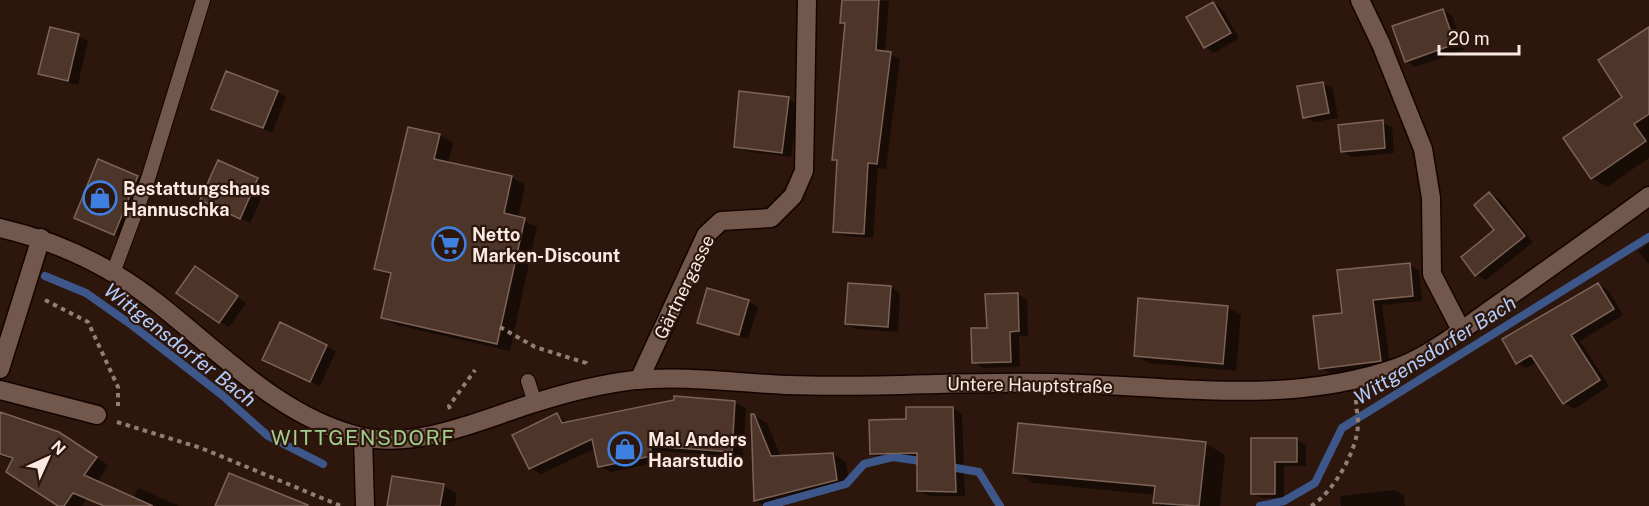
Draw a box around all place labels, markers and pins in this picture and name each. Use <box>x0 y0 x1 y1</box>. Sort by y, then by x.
place label: Bestattungshaus Hannuschka <box>123 178 270 220</box>
shop icon: Bestattungshaus Hannuschka <box>82 180 118 216</box>
place label: Netto Marken-Discount <box>472 224 620 266</box>
supermarket icon: Netto Marken-Discount <box>431 226 467 262</box>
place label: Mal Anders Haarstudio <box>648 429 747 471</box>
shop icon: Mal Anders Haarstudio <box>607 431 643 467</box>

